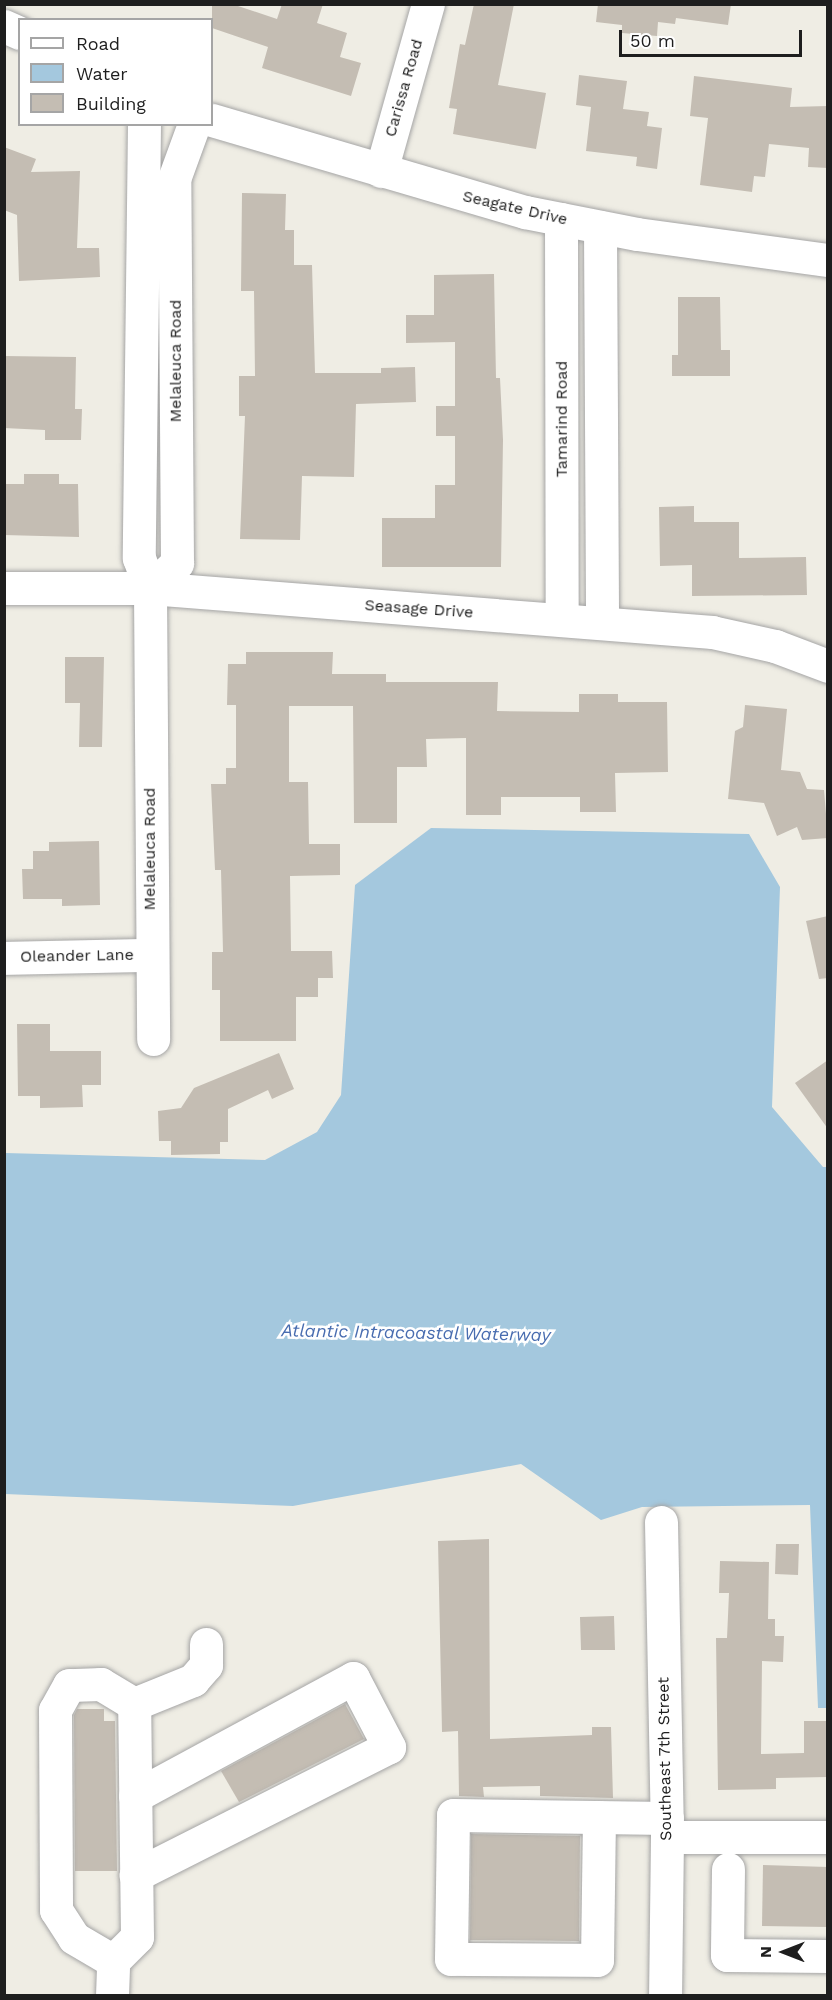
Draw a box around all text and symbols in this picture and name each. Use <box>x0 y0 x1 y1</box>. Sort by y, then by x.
legend <box>18 18 213 126</box>
scale bar <box>622 18 805 56</box>
text: 50 m <box>630 30 675 51</box>
text: Road <box>76 33 120 54</box>
street label: Carissa Road <box>381 37 427 139</box>
text: Water <box>76 63 128 84</box>
text: Building <box>76 93 146 114</box>
street label: Seagate Drive <box>461 187 569 229</box>
street label: Melaleuca Road <box>166 299 186 423</box>
street label: Tamarind Road <box>552 361 572 477</box>
street label: Seasage Drive <box>364 596 474 622</box>
street label: Melaleuca Road <box>140 787 160 911</box>
street label: Oleander Lane <box>20 945 134 967</box>
water label: Atlantic Intracoastal Waterway <box>281 1320 551 1346</box>
street label: Southeast 7th Street <box>654 1677 676 1841</box>
north arrow <box>754 1922 814 1982</box>
text: N <box>756 1946 775 1958</box>

